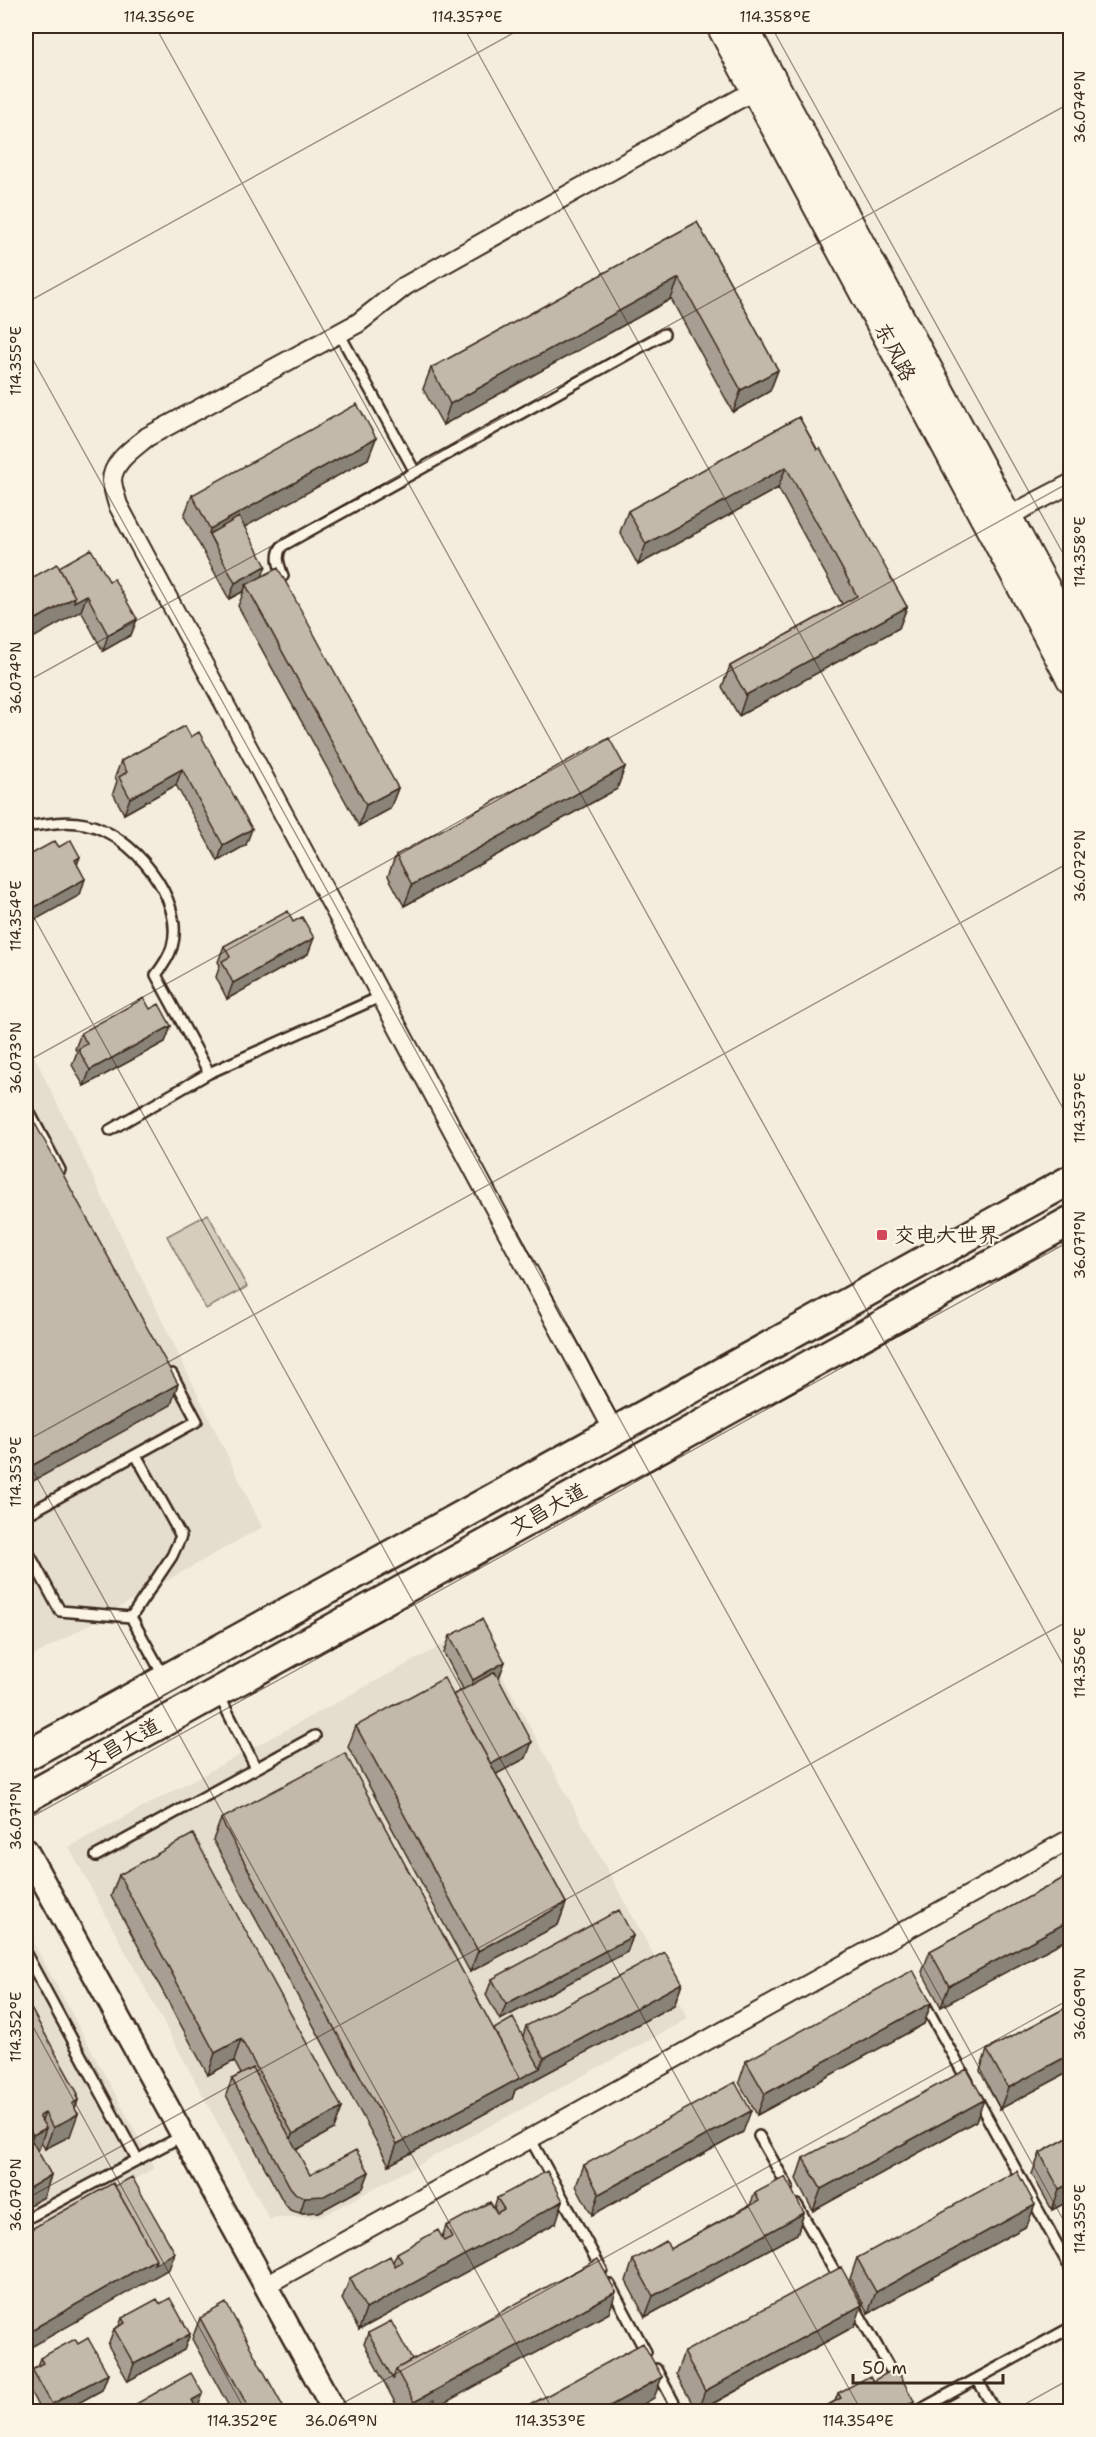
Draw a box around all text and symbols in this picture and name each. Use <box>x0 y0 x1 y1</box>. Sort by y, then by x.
text: 114.356°E <box>123 7 195 27</box>
text: 114.357°E <box>432 7 502 27</box>
text: 114.358°E <box>739 7 811 27</box>
text: 36.074°N <box>1070 71 1090 143</box>
street label: 东风路 <box>868 318 922 386</box>
text: 114.355°E <box>6 326 26 396</box>
text: 114.358°E <box>1070 516 1090 588</box>
text: 36.074°N <box>6 642 26 714</box>
text: 36.072°N <box>1070 830 1090 902</box>
text: 114.354°E <box>6 880 26 952</box>
text: 36.073°N <box>6 1022 26 1094</box>
text: 114.357°E <box>1070 1073 1090 1143</box>
text: 36.071°N <box>1070 1211 1090 1279</box>
place label: 交电大世界 <box>894 1221 999 1249</box>
marker: 交电大世界 <box>875 1228 889 1242</box>
text: 114.353°E <box>6 1437 26 1507</box>
street label: 文昌大道 <box>504 1476 592 1542</box>
text: 114.356°E <box>1070 1627 1090 1699</box>
street label: 文昌大道 <box>78 1711 166 1777</box>
text: 36.071°N <box>6 1782 26 1850</box>
text: 36.069°N <box>1070 1967 1090 2041</box>
text: 114.352°E <box>6 1992 26 2062</box>
text: 36.070°N <box>6 2158 26 2232</box>
text: 114.355°E <box>1070 2184 1090 2254</box>
scale bar <box>853 2347 1003 2385</box>
text: 50 m <box>862 2356 907 2380</box>
text: 114.352°E <box>207 2411 277 2431</box>
text: 36.069°N <box>304 2411 378 2431</box>
text: 114.353°E <box>515 2411 585 2431</box>
text: 114.354°E <box>822 2411 894 2431</box>

